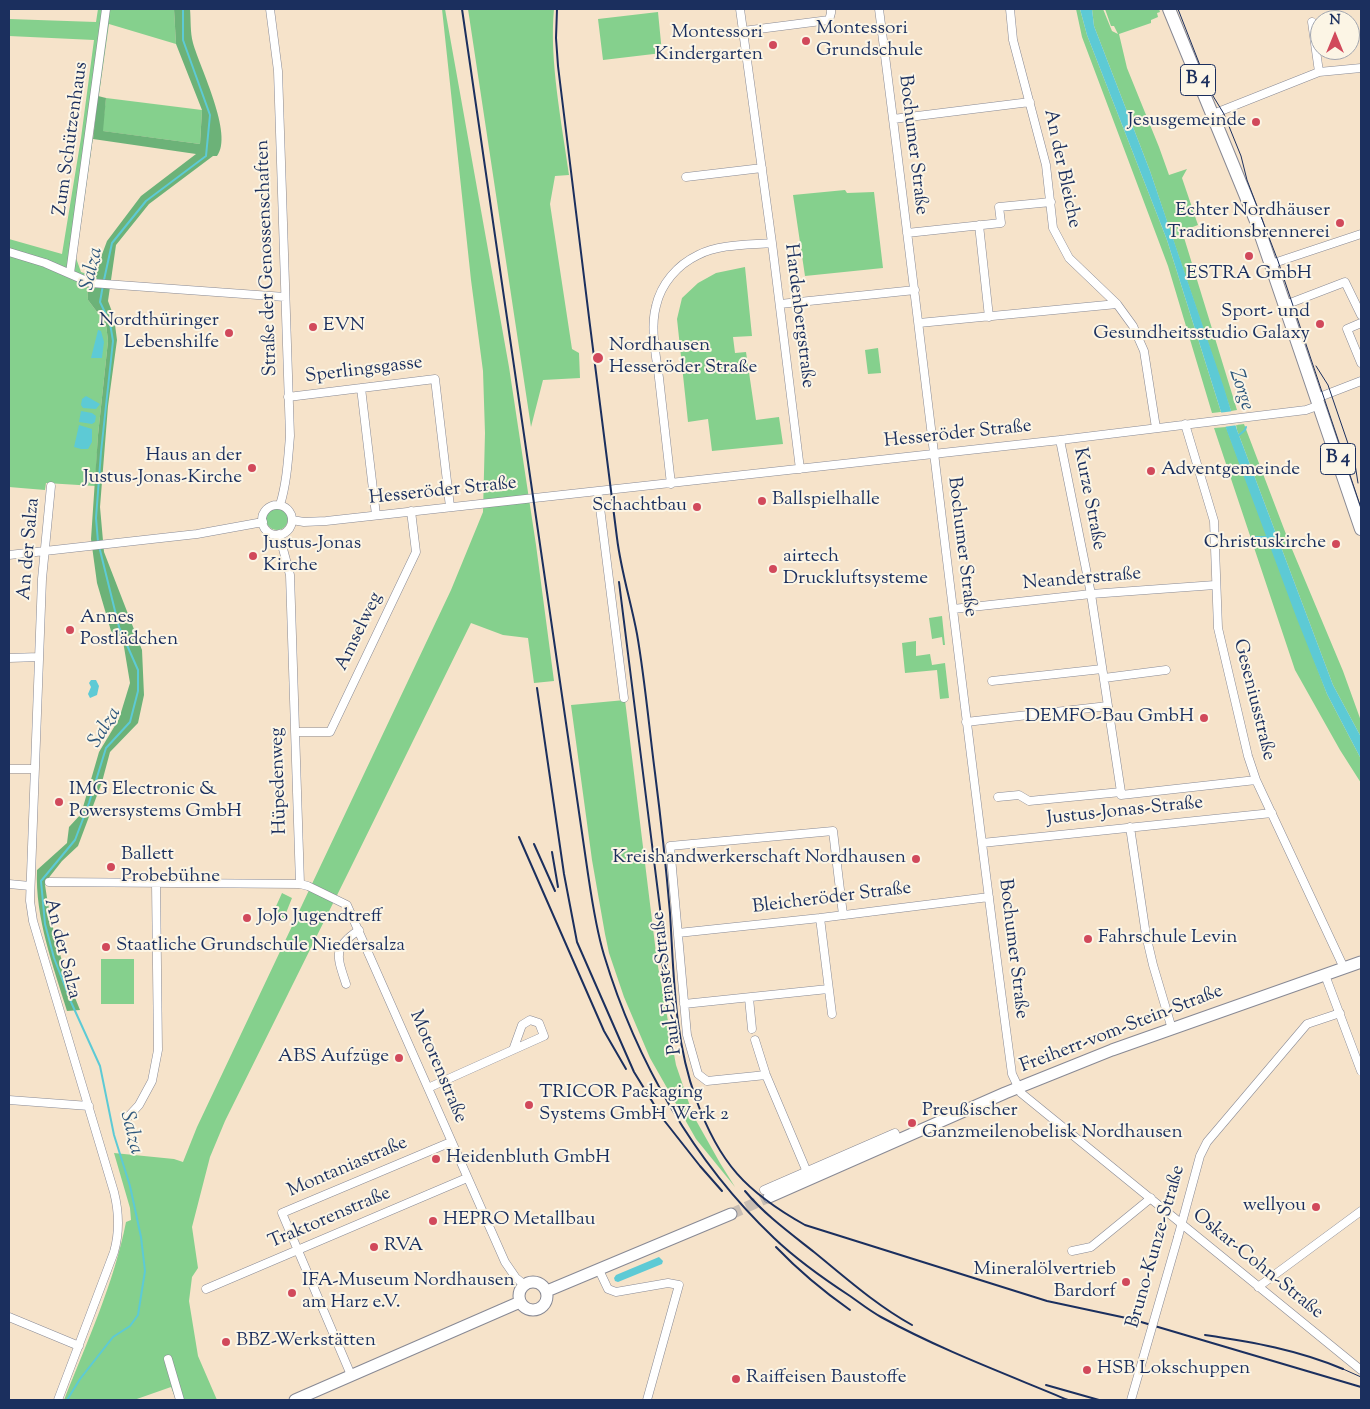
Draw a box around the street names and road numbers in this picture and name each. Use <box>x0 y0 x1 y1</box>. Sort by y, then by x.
street label: Zum Schützenhaus <box>50 61 94 217</box>
road number: B 4 <box>1180 64 1216 96</box>
street label: Bochumer Straße <box>892 74 932 216</box>
street label: An der Bleiche <box>1037 108 1085 230</box>
street label: Straße der Genossenschaften <box>252 139 284 377</box>
street label: Hardenbergstraße <box>778 242 818 390</box>
street label: Sperlingsgasse <box>304 352 424 390</box>
street label: Hesseröder Straße <box>883 416 1033 454</box>
road number: B 4 <box>1320 444 1356 474</box>
street label: Kurze Straße <box>1067 446 1109 552</box>
street label: Hesseröder Straße <box>368 473 518 511</box>
street label: Bochumer Straße <box>941 476 981 618</box>
street label: An der Salza <box>14 497 46 601</box>
street label: Neanderstraße <box>1022 563 1142 597</box>
street label: Amselweg <box>331 589 389 675</box>
street label: Geseniusstraße <box>1227 637 1279 763</box>
street label: Hüpedenweg <box>267 727 293 835</box>
street label: Justus-Jonas-Straße <box>1046 792 1204 832</box>
street label: Bleicheröder Straße <box>751 878 913 920</box>
street label: Bochumer Straße <box>992 878 1032 1020</box>
street label: An der Salza <box>38 896 84 1002</box>
street label: Paul-Ernst-Straße <box>648 910 688 1056</box>
street label: Freiherr-vom-Stein-Straße <box>1017 981 1227 1079</box>
street label: Motorenstraße <box>403 1007 471 1127</box>
street label: Montaniastraße <box>285 1133 411 1203</box>
street label: Bruno-Kunze-Straße <box>1123 1163 1191 1331</box>
street label: Traktorenstraße <box>265 1183 395 1255</box>
street label: Oskar-Cohn-Straße <box>1187 1205 1327 1325</box>

